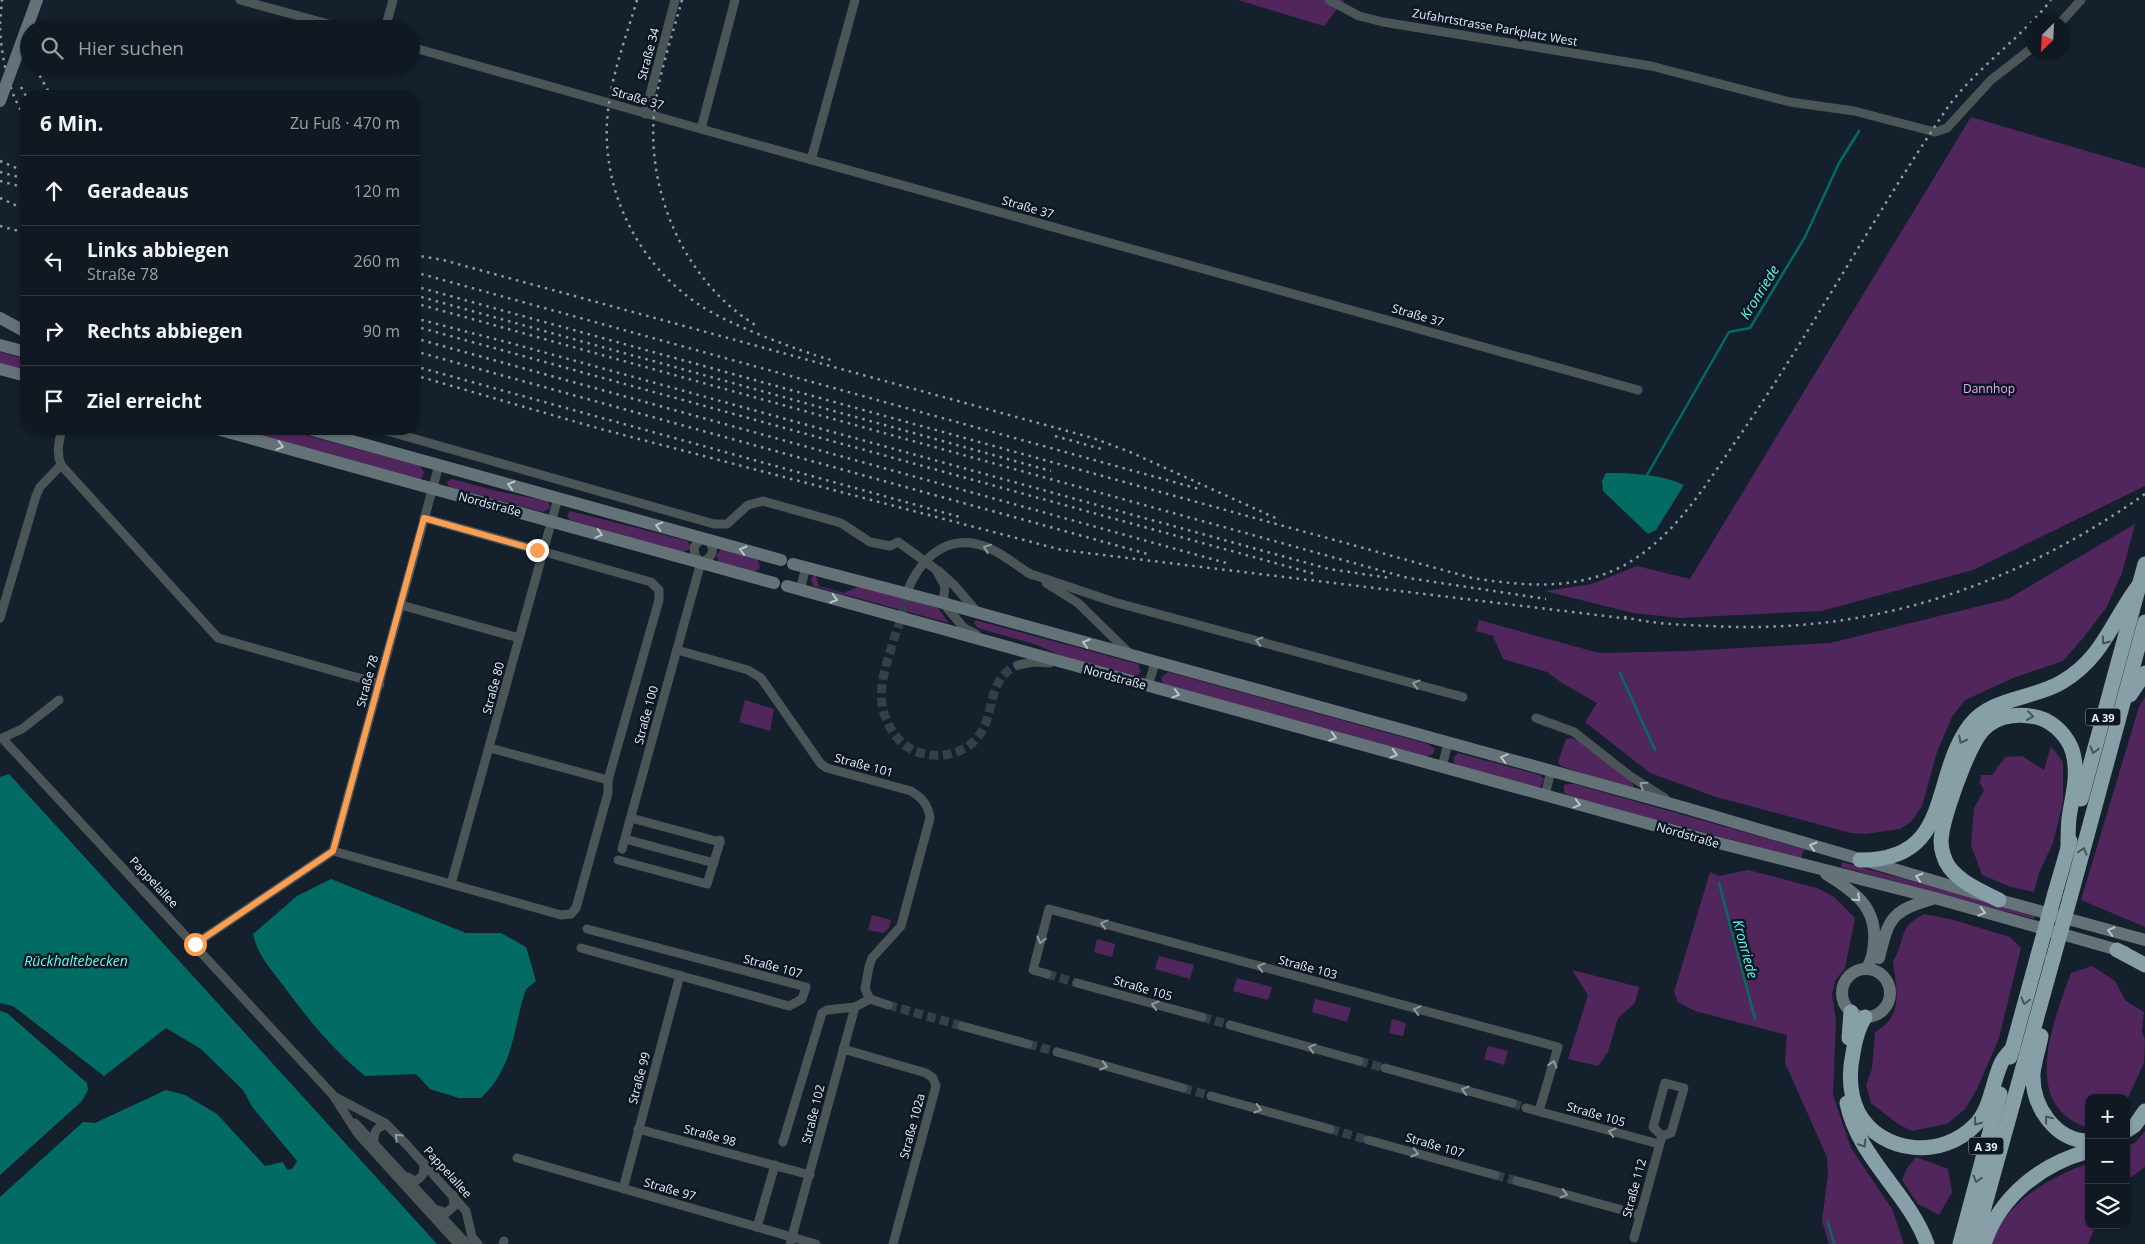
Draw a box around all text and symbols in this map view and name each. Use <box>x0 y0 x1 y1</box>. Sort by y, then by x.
street label: Zufahrtstrasse Parkplatz West <box>1411 4 1579 50</box>
north arrow <box>2025 15 2070 60</box>
search box <box>20 20 420 75</box>
street label: Straße 34 <box>633 26 663 82</box>
icon: search <box>38 34 66 62</box>
text: Hier suchen <box>78 35 184 61</box>
street label: Straße 37 <box>610 82 666 114</box>
text: 6 Min. <box>40 109 103 137</box>
text: Zu Fuß · 470 m <box>290 112 400 134</box>
icon: ahead <box>40 177 68 205</box>
text: Geradeaus <box>87 178 189 204</box>
text: 120 m <box>354 180 400 202</box>
street label: Straße 37 <box>1000 191 1056 223</box>
text: Links abbiegen <box>87 237 229 263</box>
icon: left <box>40 247 68 275</box>
text: 260 m <box>354 250 400 272</box>
water label: Kronriede <box>1735 261 1783 323</box>
text: Straße 78 <box>87 263 158 285</box>
street label: Straße 37 <box>1390 299 1446 331</box>
icon: right <box>40 317 68 345</box>
text: Rechts abbiegen <box>87 318 243 344</box>
text: 90 m <box>363 320 400 342</box>
park label: Dannhop <box>1963 380 2015 397</box>
icon: arrive <box>40 387 68 415</box>
text: Ziel erreicht <box>87 388 202 414</box>
one-way arrow <box>276 441 284 451</box>
one-way arrow <box>508 481 516 491</box>
street label: Nordstraße <box>457 487 523 521</box>
one-way arrow <box>655 521 664 532</box>
one-way arrow <box>595 528 603 539</box>
route end <box>526 539 549 562</box>
one-way arrow <box>983 544 991 554</box>
one-way arrow <box>740 545 748 555</box>
one-way arrow <box>829 593 838 604</box>
one-way arrow <box>2102 635 2111 645</box>
one-way arrow <box>1256 637 1264 647</box>
one-way arrow <box>1082 639 1090 649</box>
street label: Straße 78 <box>352 653 382 709</box>
street label: Straße 80 <box>478 660 508 716</box>
street label: Nordstraße <box>1082 660 1148 694</box>
one-way arrow <box>1412 679 1421 690</box>
street label: Straße 100 <box>630 684 662 746</box>
one-way arrow <box>1171 688 1180 698</box>
road number: A 39 <box>2086 709 2120 726</box>
one-way arrow <box>2026 710 2034 721</box>
one-way arrow <box>1328 731 1337 742</box>
one-way arrow <box>1958 735 1968 744</box>
one-way arrow <box>2090 746 2100 754</box>
one-way arrow <box>1390 748 1399 759</box>
street label: Straße 101 <box>833 749 895 781</box>
one-way arrow <box>1500 753 1509 764</box>
one-way arrow <box>1639 782 1649 791</box>
one-way arrow <box>1573 799 1581 809</box>
street label: Nordstraße <box>1655 818 1721 852</box>
one-way arrow <box>1810 841 1818 851</box>
one-way arrow <box>2077 846 2088 855</box>
street label: Pappelallee <box>126 853 182 912</box>
one-way arrow <box>1915 872 1923 882</box>
one-way arrow <box>1852 892 1861 901</box>
one-way arrow <box>1977 906 1985 916</box>
water label: Kronriede <box>1729 917 1763 981</box>
one-way arrow <box>1099 919 1108 930</box>
one-way arrow <box>2107 926 2116 937</box>
route start <box>184 933 207 956</box>
one-way arrow <box>1036 935 1047 944</box>
street label: Straße 107 <box>742 950 804 982</box>
water label: Rückhaltebecken <box>24 951 128 970</box>
street label: Straße 103 <box>1277 951 1339 983</box>
one-way arrow <box>1256 962 1265 973</box>
street label: Straße 105 <box>1112 972 1174 1005</box>
one-way arrow <box>2021 997 2031 1005</box>
one-way arrow <box>1152 1000 1160 1010</box>
one-way arrow <box>1414 1005 1422 1015</box>
one-way arrow <box>1308 1043 1317 1054</box>
street label: Straße 99 <box>624 1050 654 1106</box>
one-way arrow <box>1099 1060 1107 1070</box>
one-way arrow <box>1547 1061 1557 1069</box>
street label: Straße 102 <box>797 1083 829 1145</box>
one-way arrow <box>1461 1086 1469 1096</box>
street label: Straße 102a <box>895 1091 929 1161</box>
map controls <box>2085 1094 2130 1229</box>
button: + <box>2085 1094 2130 1139</box>
street label: Straße 105 <box>1565 1098 1627 1131</box>
one-way arrow <box>1253 1103 1262 1114</box>
one-way arrow <box>1974 1116 1982 1125</box>
one-way arrow <box>2045 1116 2053 1125</box>
street label: Straße 98 <box>682 1120 738 1150</box>
one-way arrow <box>1609 1127 1617 1137</box>
street label: Straße 107 <box>1404 1129 1466 1162</box>
one-way arrow <box>395 1134 404 1143</box>
road number: A 39 <box>1968 1138 2004 1154</box>
one-way arrow <box>1856 1139 1866 1148</box>
button: − <box>2085 1139 2130 1184</box>
street label: Pappelallee <box>420 1142 476 1202</box>
one-way arrow <box>1411 1147 1420 1158</box>
street label: Straße 112 <box>1618 1157 1650 1219</box>
street label: Straße 97 <box>642 1173 698 1205</box>
one-way arrow <box>1973 1175 1983 1183</box>
button: layers <box>2085 1184 2130 1229</box>
one-way arrow <box>1559 1189 1568 1199</box>

